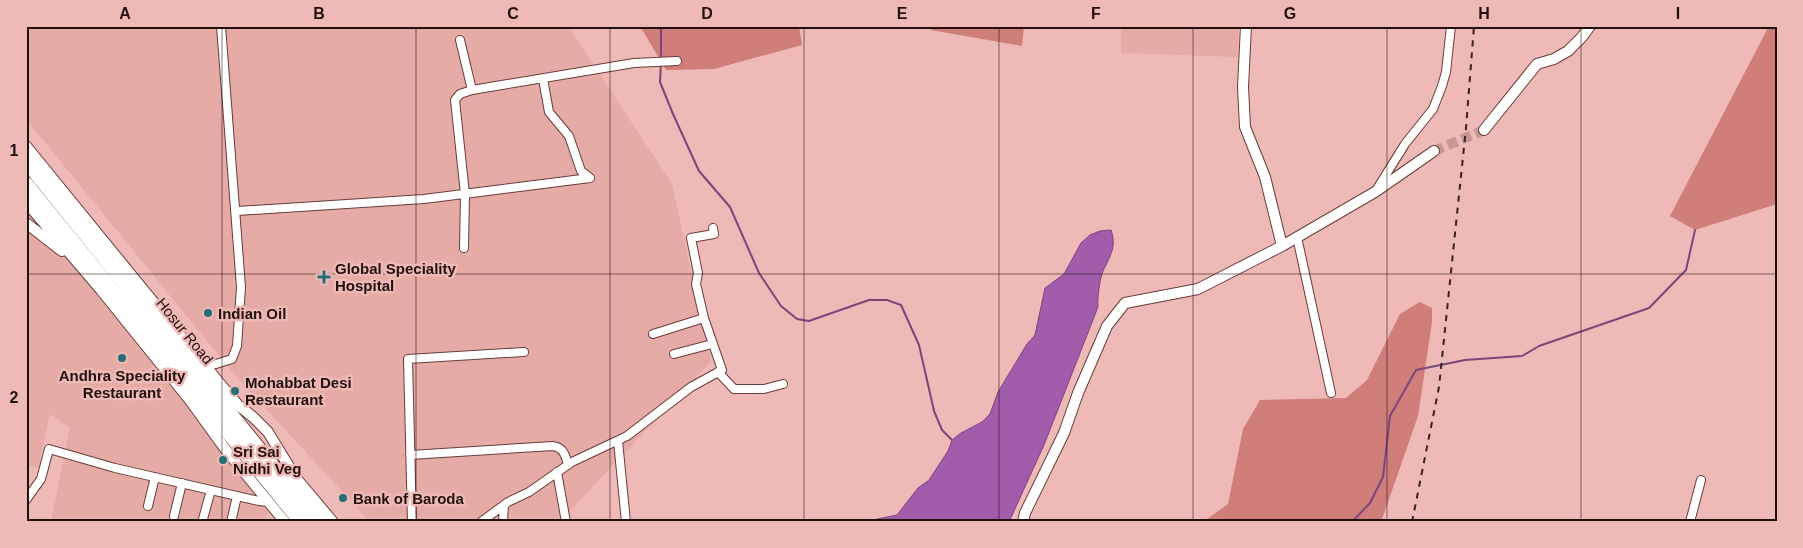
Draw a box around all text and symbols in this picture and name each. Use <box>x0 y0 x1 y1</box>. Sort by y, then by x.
text: A <box>119 5 131 22</box>
text: B <box>313 5 325 22</box>
text: C <box>507 5 519 22</box>
text: D <box>701 5 713 22</box>
text: E <box>897 5 908 22</box>
text: F <box>1091 5 1101 22</box>
text: G <box>1284 5 1296 22</box>
text: H <box>1478 5 1490 22</box>
text: I <box>1676 5 1680 22</box>
text: 1 <box>10 142 19 159</box>
place label: Global Speciality Hospital <box>335 260 457 294</box>
marker: Global Speciality Hospital <box>317 270 331 284</box>
street label: Hosur Road <box>153 295 217 367</box>
place label: Indian Oil <box>218 305 286 322</box>
marker: Indian Oil <box>202 307 214 319</box>
marker: Andhra Speciality Restaurant <box>116 352 128 364</box>
place label: Andhra Speciality Restaurant <box>59 367 186 401</box>
place label: Mohabbat Desi Restaurant <box>245 374 352 408</box>
marker: Mohabbat Desi Restaurant <box>229 385 241 397</box>
text: 2 <box>10 389 19 406</box>
place label: Sri Sai Nidhi Veg <box>233 443 301 477</box>
marker: Sri Sai Nidhi Veg <box>217 454 229 466</box>
place label: Bank of Baroda <box>353 490 465 507</box>
marker: Bank of Baroda <box>337 492 349 504</box>

